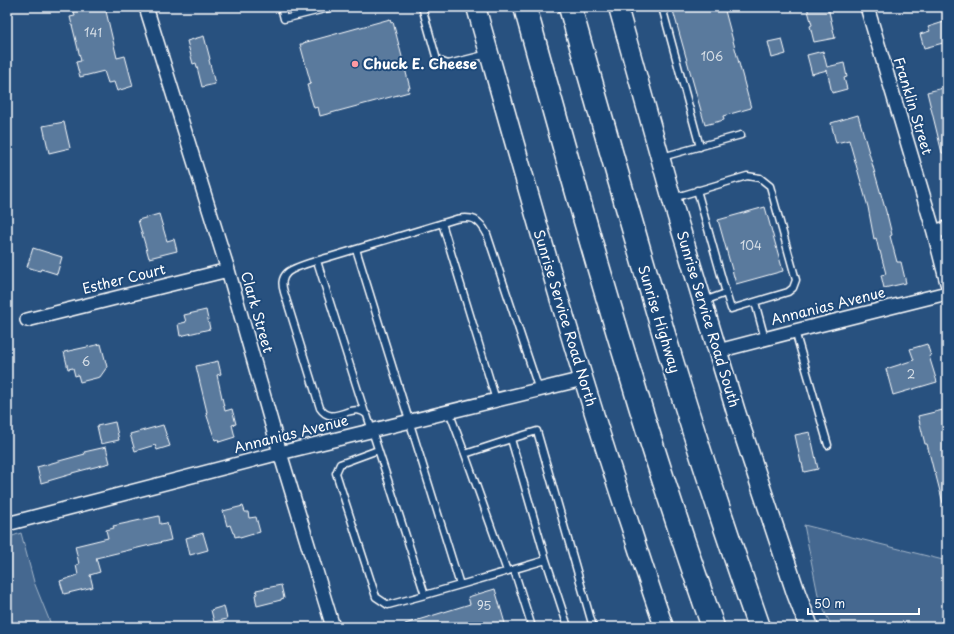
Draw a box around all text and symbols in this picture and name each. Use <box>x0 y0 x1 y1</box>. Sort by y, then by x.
house number: 141 <box>84 23 102 41</box>
house number: 106 <box>701 47 723 65</box>
place label: Chuck E. Cheese <box>363 53 477 74</box>
street label: Franklin Street <box>889 54 938 158</box>
marker: Chuck E. Cheese <box>350 59 360 69</box>
street label: Sunrise Service Road North <box>529 227 602 409</box>
street label: Sunrise Service Road South <box>672 228 745 410</box>
house number: 104 <box>740 236 762 254</box>
street label: Esther Court <box>80 258 168 299</box>
street label: Sunrise Highway <box>633 262 686 375</box>
street label: Clark Street <box>236 269 279 355</box>
street label: Annanias Avenue <box>768 281 888 330</box>
house number: 6 <box>82 352 90 370</box>
house number: 2 <box>907 365 915 383</box>
street label: Annanias Avenue <box>231 409 351 458</box>
scale bar <box>808 590 919 616</box>
text: 50 m <box>814 594 845 612</box>
house number: 95 <box>477 596 491 614</box>

